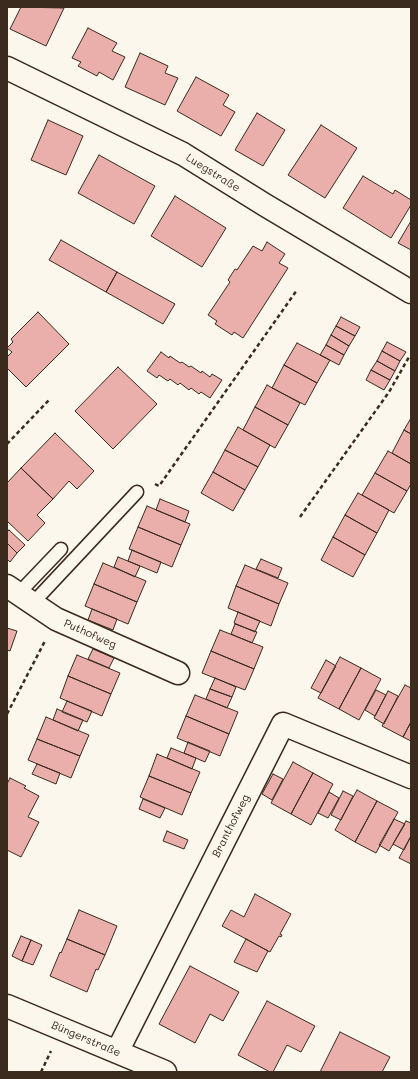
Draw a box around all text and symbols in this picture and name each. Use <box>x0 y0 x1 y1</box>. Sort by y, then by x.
street label: Luegstraße <box>183 151 243 195</box>
street label: Puthofweg <box>62 617 118 651</box>
street label: Branthofweg <box>209 792 253 860</box>
street label: Büngerstraße <box>49 1018 123 1060</box>

